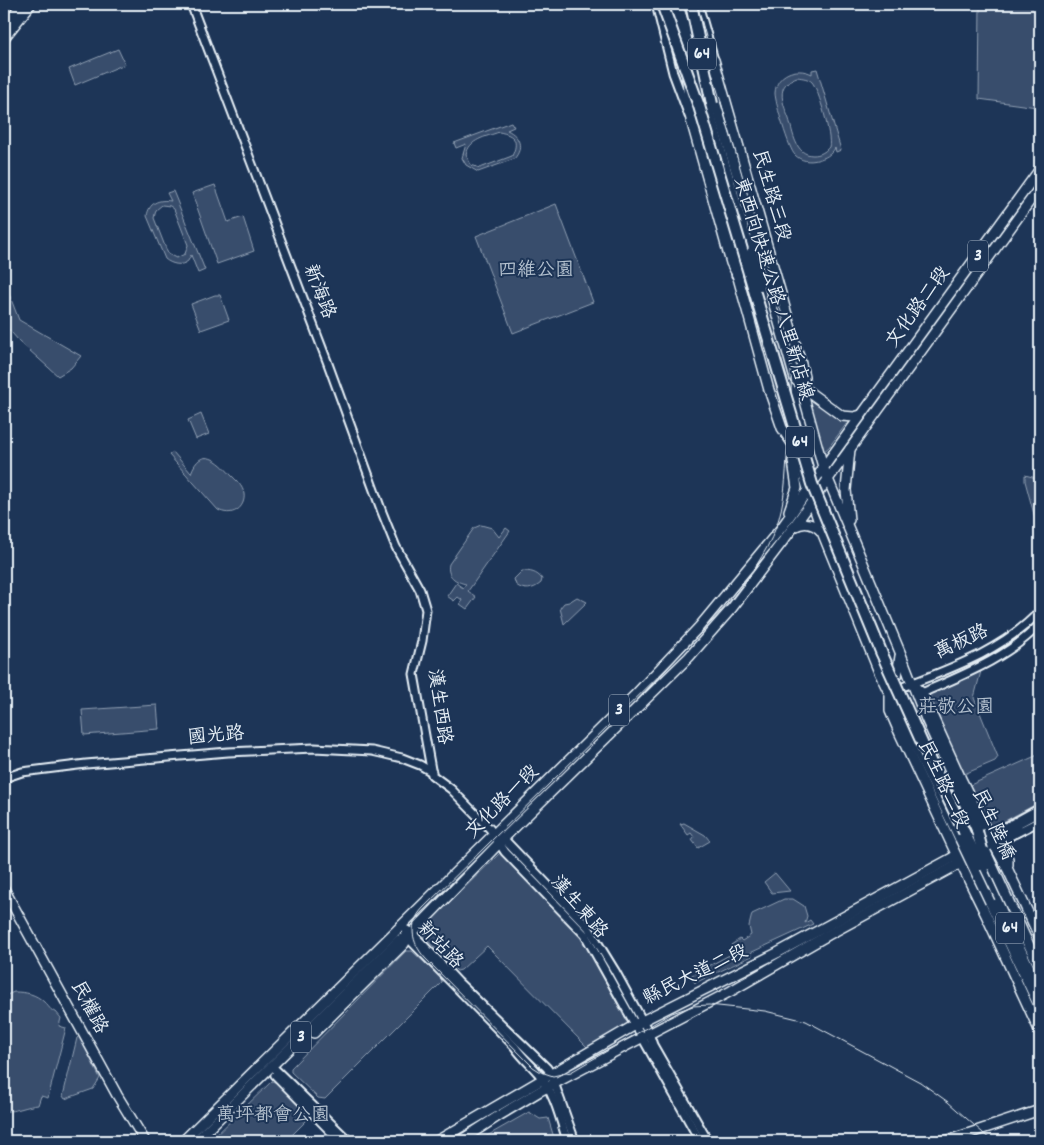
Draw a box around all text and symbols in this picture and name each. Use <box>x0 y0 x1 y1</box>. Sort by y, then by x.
road number: 64 <box>688 39 716 70</box>
street label: 民生路三段 <box>744 147 796 245</box>
street label: 東西向快速公路 八里新店線 <box>725 174 819 404</box>
road number: 3 <box>968 240 988 272</box>
park label: 四維公園 <box>498 258 574 285</box>
street label: 新海路 <box>295 261 341 323</box>
street label: 文化路二段 <box>880 262 958 354</box>
road number: 64 <box>786 427 814 458</box>
street label: 萬板路 <box>930 619 994 667</box>
street label: 漢生西路 <box>419 667 457 747</box>
road number: 3 <box>609 694 629 726</box>
park label: 莊敬公園 <box>918 695 994 722</box>
street label: 國光路 <box>186 721 246 753</box>
street label: 民生路二段 <box>910 736 974 834</box>
street label: 文化路一段 <box>460 760 546 846</box>
street label: 民生陸橋 <box>964 785 1020 865</box>
street label: 漢生東路 <box>543 870 613 946</box>
road number: 64 <box>996 912 1024 944</box>
street label: 新站路 <box>410 916 468 976</box>
street label: 縣民大道二段 <box>639 939 753 1013</box>
street label: 民權路 <box>63 976 113 1040</box>
road number: 3 <box>291 1022 311 1052</box>
park label: 萬坪都會公園 <box>216 1103 330 1130</box>

